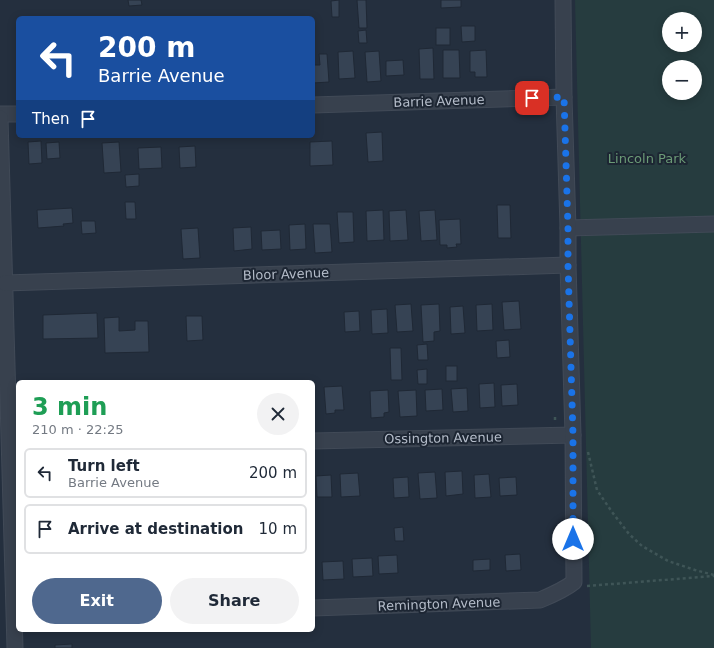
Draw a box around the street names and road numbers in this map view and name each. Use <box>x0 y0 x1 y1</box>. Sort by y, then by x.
street label: Barrie Avenue <box>393 92 485 110</box>
street label: Bloor Avenue <box>243 265 329 283</box>
street label: Ossington Avenue <box>384 429 502 447</box>
street label: Remington Avenue <box>377 594 501 614</box>

